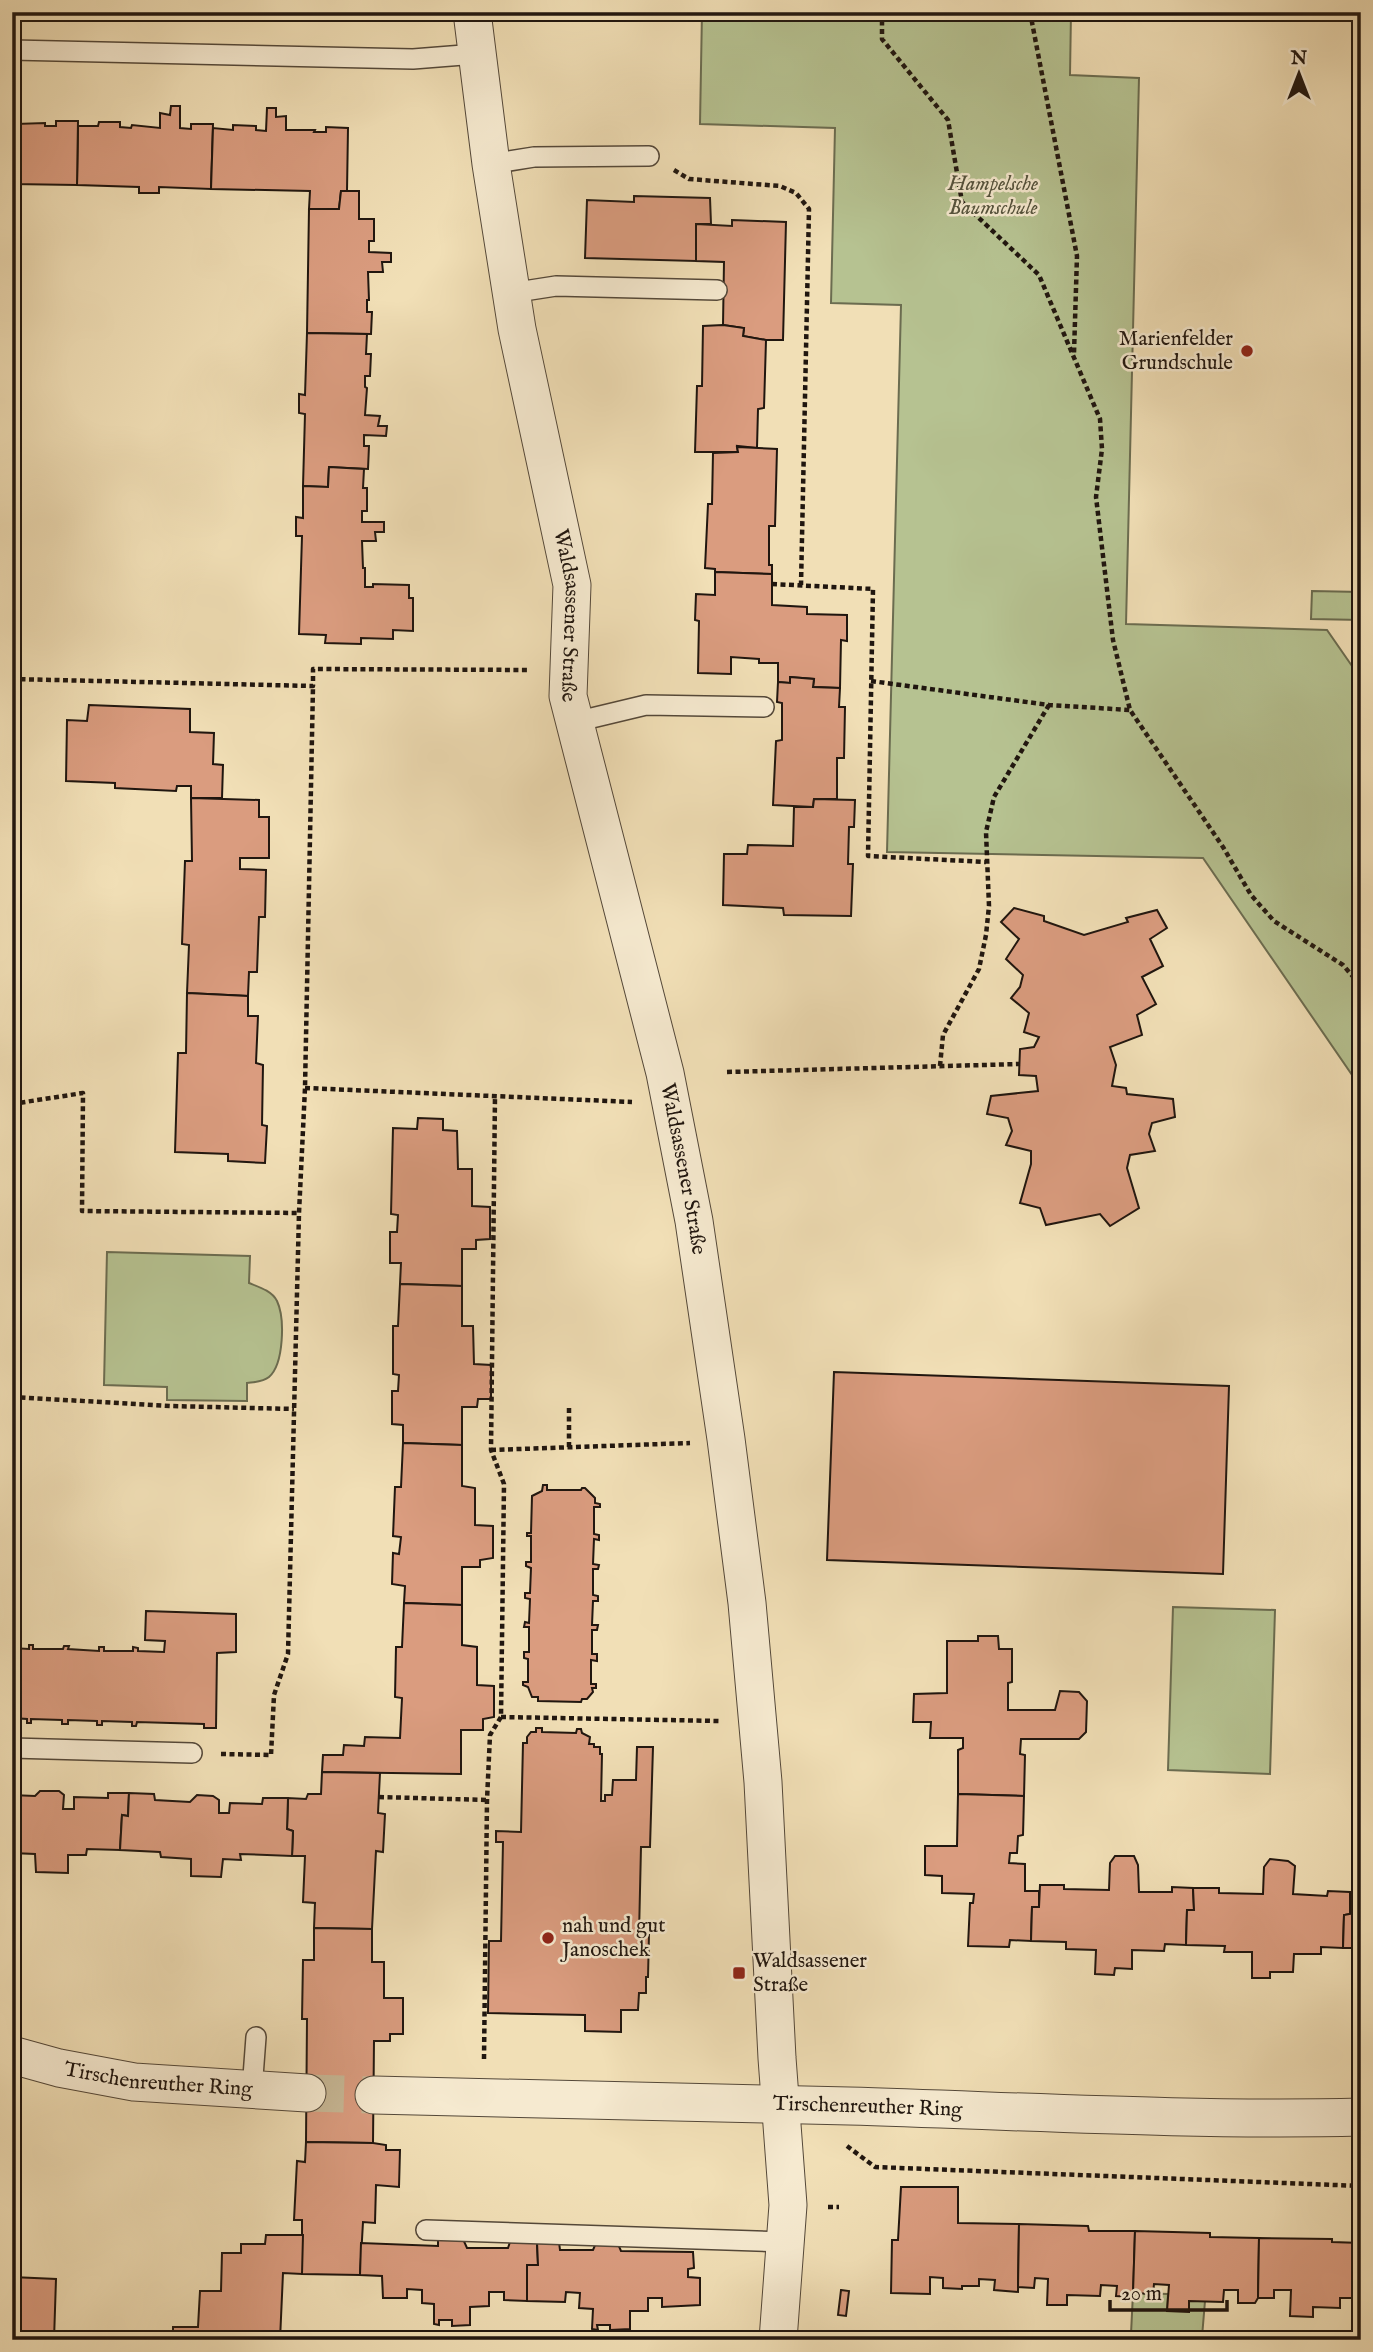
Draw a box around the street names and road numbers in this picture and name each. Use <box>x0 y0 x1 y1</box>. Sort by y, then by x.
street label: Waldsassener Straße <box>547 526 586 705</box>
street label: Waldsassener Straße <box>654 1081 712 1257</box>
street label: Tirschenreuther Ring <box>62 2056 254 2103</box>
street label: Tirschenreuther Ring <box>773 2090 964 2123</box>

